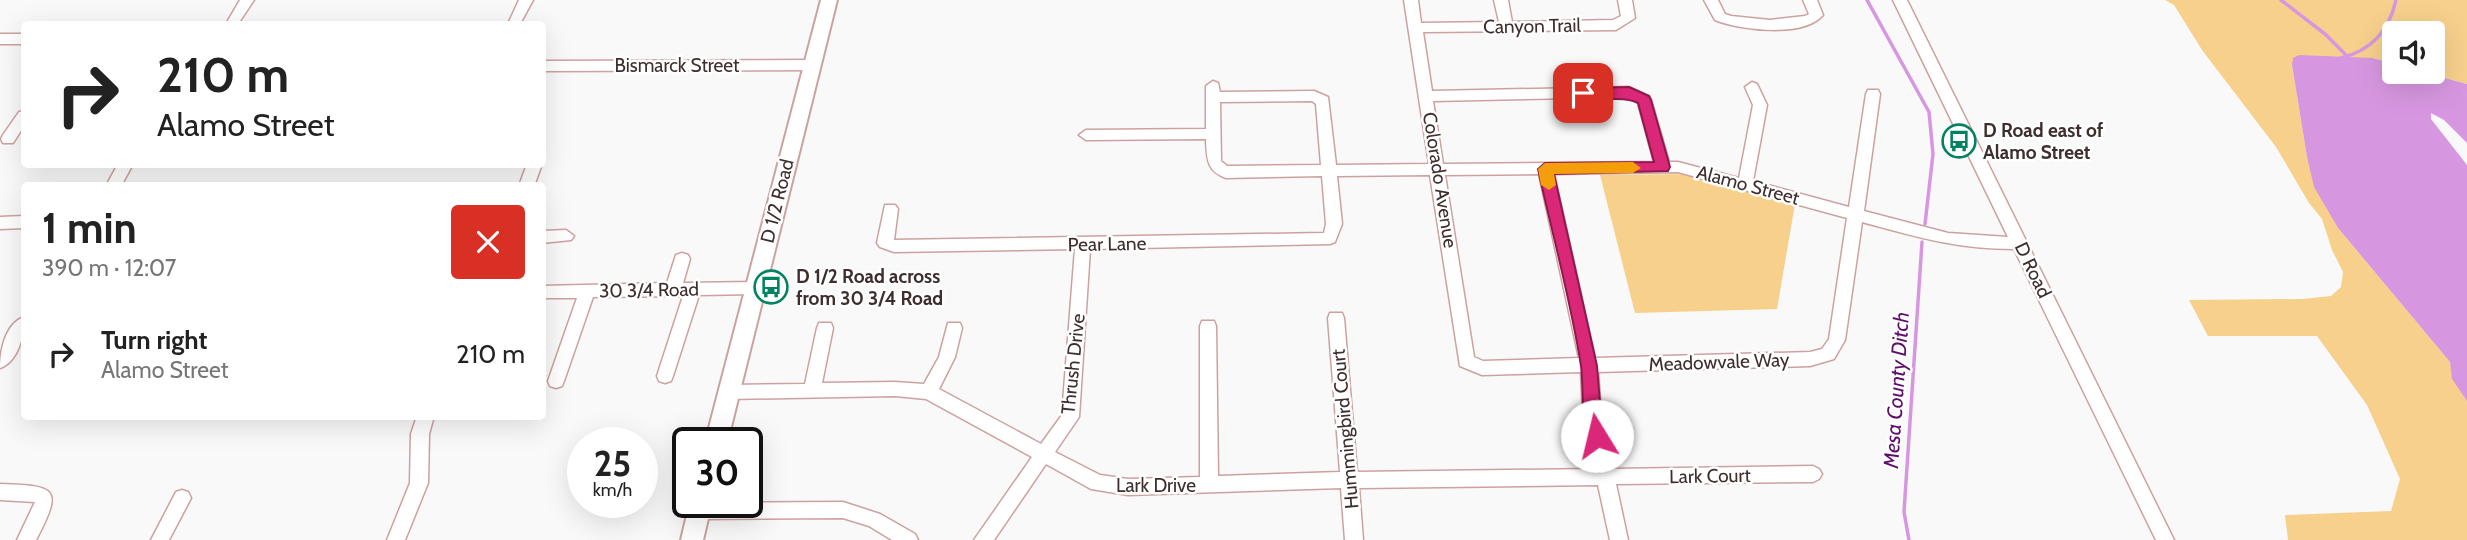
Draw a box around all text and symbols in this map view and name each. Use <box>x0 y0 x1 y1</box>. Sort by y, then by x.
street label: Canyon Trail <box>1483 14 1582 38</box>
map controls <box>2382 21 2445 84</box>
button: sound <box>2382 21 2445 84</box>
text: 210 m <box>157 45 289 104</box>
icon: right <box>42 49 133 140</box>
street label: Bismarck Street <box>615 54 740 77</box>
pin <box>1553 63 1613 123</box>
icon: arrive <box>1564 74 1602 112</box>
text: Alamo Street <box>157 105 335 144</box>
street label: Colorado Avenue <box>1418 110 1462 250</box>
place label: D Road east of Alamo Street <box>1983 119 2104 164</box>
bus stop icon: D Road east of Alamo Street <box>1940 122 1978 160</box>
street label: D 1/2 Road <box>755 157 799 245</box>
street label: Alamo Street <box>1694 160 1802 210</box>
text: 1 min <box>42 202 137 254</box>
button: close <box>451 205 525 279</box>
street label: Pear Lane <box>1067 232 1147 256</box>
street label: D Road <box>2010 238 2056 302</box>
text: 390 m · 12:07 <box>42 254 176 282</box>
place label: D 1/2 Road across from 30 3/4 Road <box>796 265 943 310</box>
bus stop icon: D 1/2 Road across from 30 3/4 Road <box>752 268 790 306</box>
street label: 30 3/4 Road <box>599 278 699 302</box>
water label: Mesa County Ditch <box>1878 311 1914 470</box>
street label: Thrush Drive <box>1056 312 1090 416</box>
text: Turn right <box>101 324 207 356</box>
icon: right <box>42 335 80 373</box>
text: 210 m <box>456 338 525 370</box>
street label: Hummingbird Court <box>1327 348 1363 510</box>
street label: Meadowvale Way <box>1648 348 1790 376</box>
text: Alamo Street <box>101 356 229 384</box>
position arrow <box>1560 399 1634 473</box>
speed limit sign: 30 <box>672 427 763 518</box>
text: 25 <box>594 442 631 485</box>
street label: Lark Court <box>1669 464 1752 488</box>
street label: Lark Drive <box>1116 474 1196 497</box>
text: km/h <box>593 479 632 501</box>

